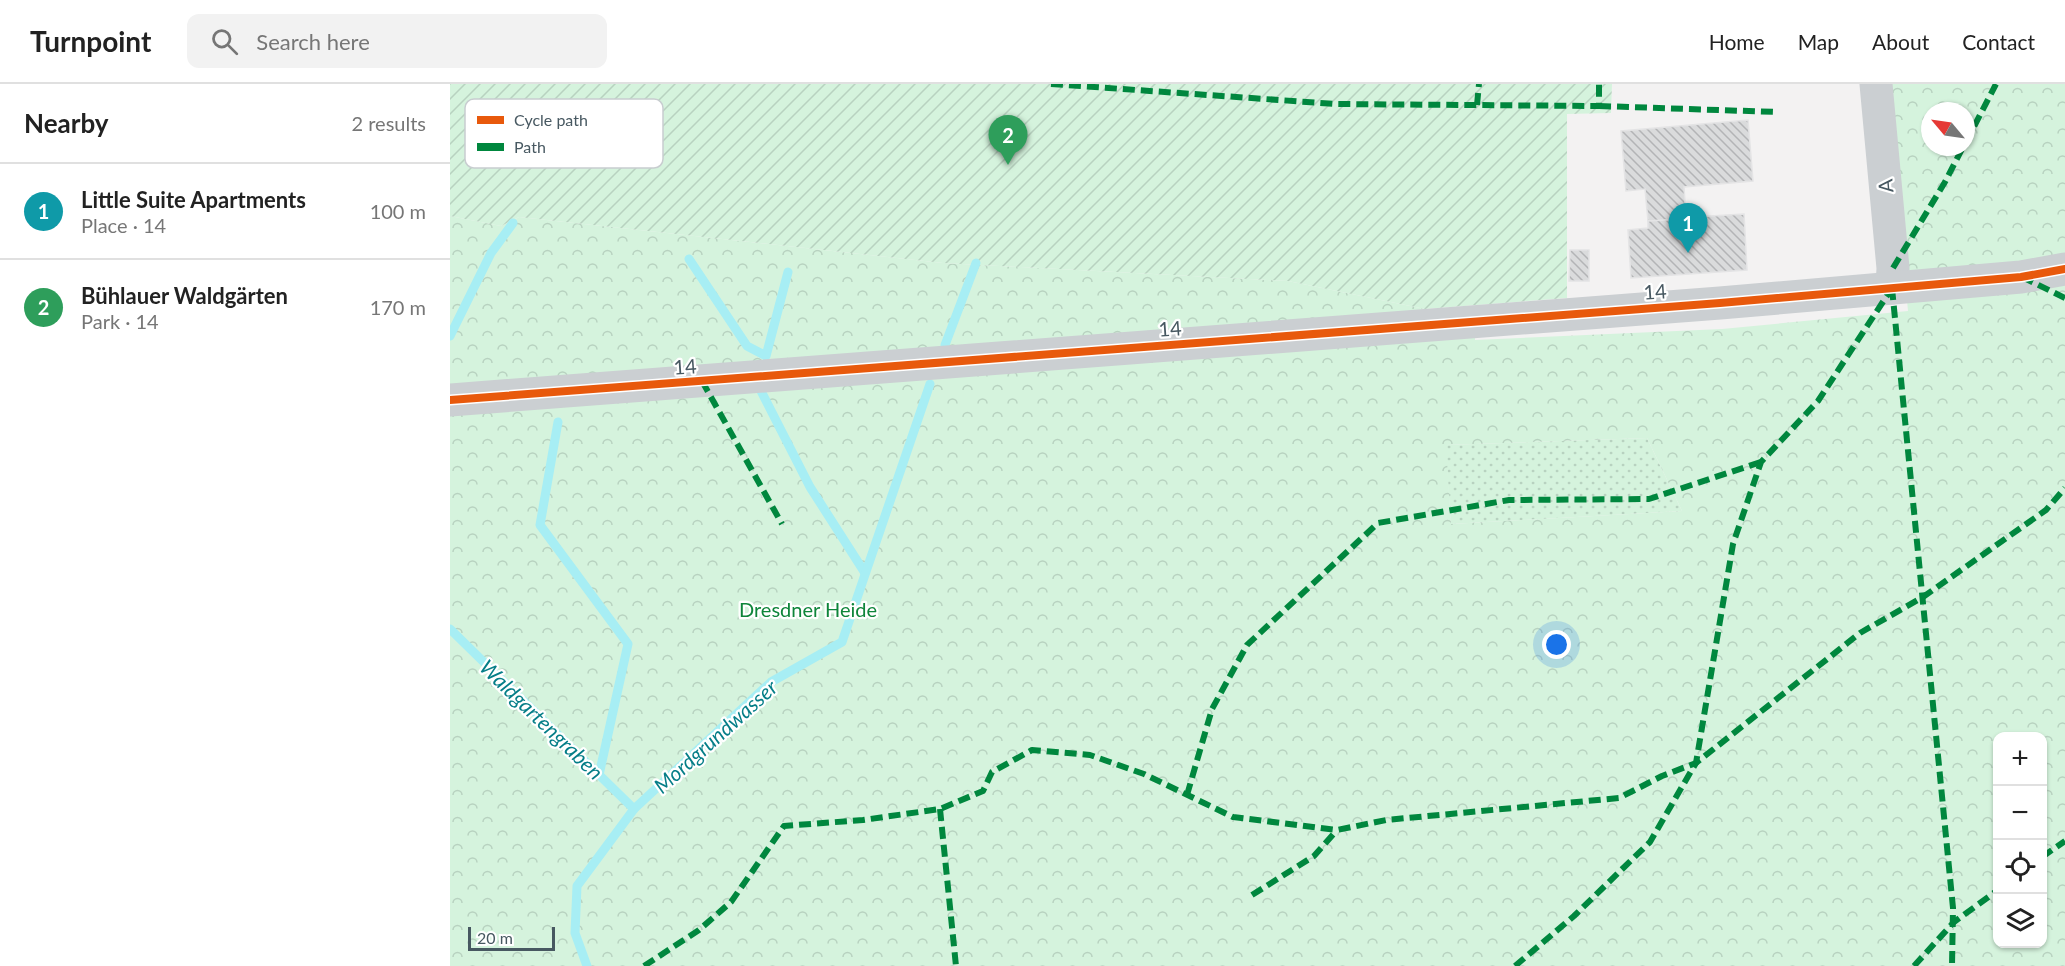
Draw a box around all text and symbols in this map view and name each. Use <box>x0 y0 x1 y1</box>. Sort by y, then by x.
search box <box>187 14 607 68</box>
text: Turnpoint <box>30 24 151 58</box>
icon: search <box>208 25 241 58</box>
text: Search here <box>256 28 370 55</box>
text: Home <box>1709 29 1765 54</box>
text: Map <box>1798 29 1839 54</box>
text: About <box>1872 29 1929 54</box>
text: Contact <box>1962 29 2035 54</box>
legend <box>465 99 663 168</box>
north arrow <box>1921 102 1975 156</box>
text: Nearby <box>24 107 109 139</box>
text: Cycle path <box>514 110 588 129</box>
text: 2 results <box>351 111 426 135</box>
pin: 2 <box>988 116 1028 165</box>
text: Path <box>514 137 546 156</box>
street label: A <box>1872 178 1898 194</box>
text: Little Suite Apartments <box>81 186 306 213</box>
text: 1 <box>38 199 49 223</box>
text: 100 m <box>370 199 426 223</box>
pin: 1 <box>1668 204 1708 253</box>
text: Place · 14 <box>81 213 166 237</box>
street label: 14 <box>1643 278 1668 304</box>
text: Bühlauer Waldgärten <box>81 282 288 309</box>
text: 2 <box>38 295 49 319</box>
text: 170 m <box>370 295 426 319</box>
text: Park · 14 <box>81 309 159 333</box>
street label: 14 <box>1158 315 1183 341</box>
street label: 14 <box>673 353 698 379</box>
park label: Dresdner Heide <box>739 597 877 621</box>
your location <box>1542 630 1571 659</box>
water label: Waldgartengraben <box>475 654 609 784</box>
water label: Mordgrundwasser <box>648 674 782 798</box>
map controls <box>1993 732 2047 948</box>
button: + <box>1993 732 2047 786</box>
button: − <box>1993 786 2047 840</box>
button: locate <box>1993 840 2047 894</box>
button: layers <box>1993 894 2047 948</box>
scale bar <box>468 924 555 952</box>
text: 20 m <box>477 928 513 947</box>

